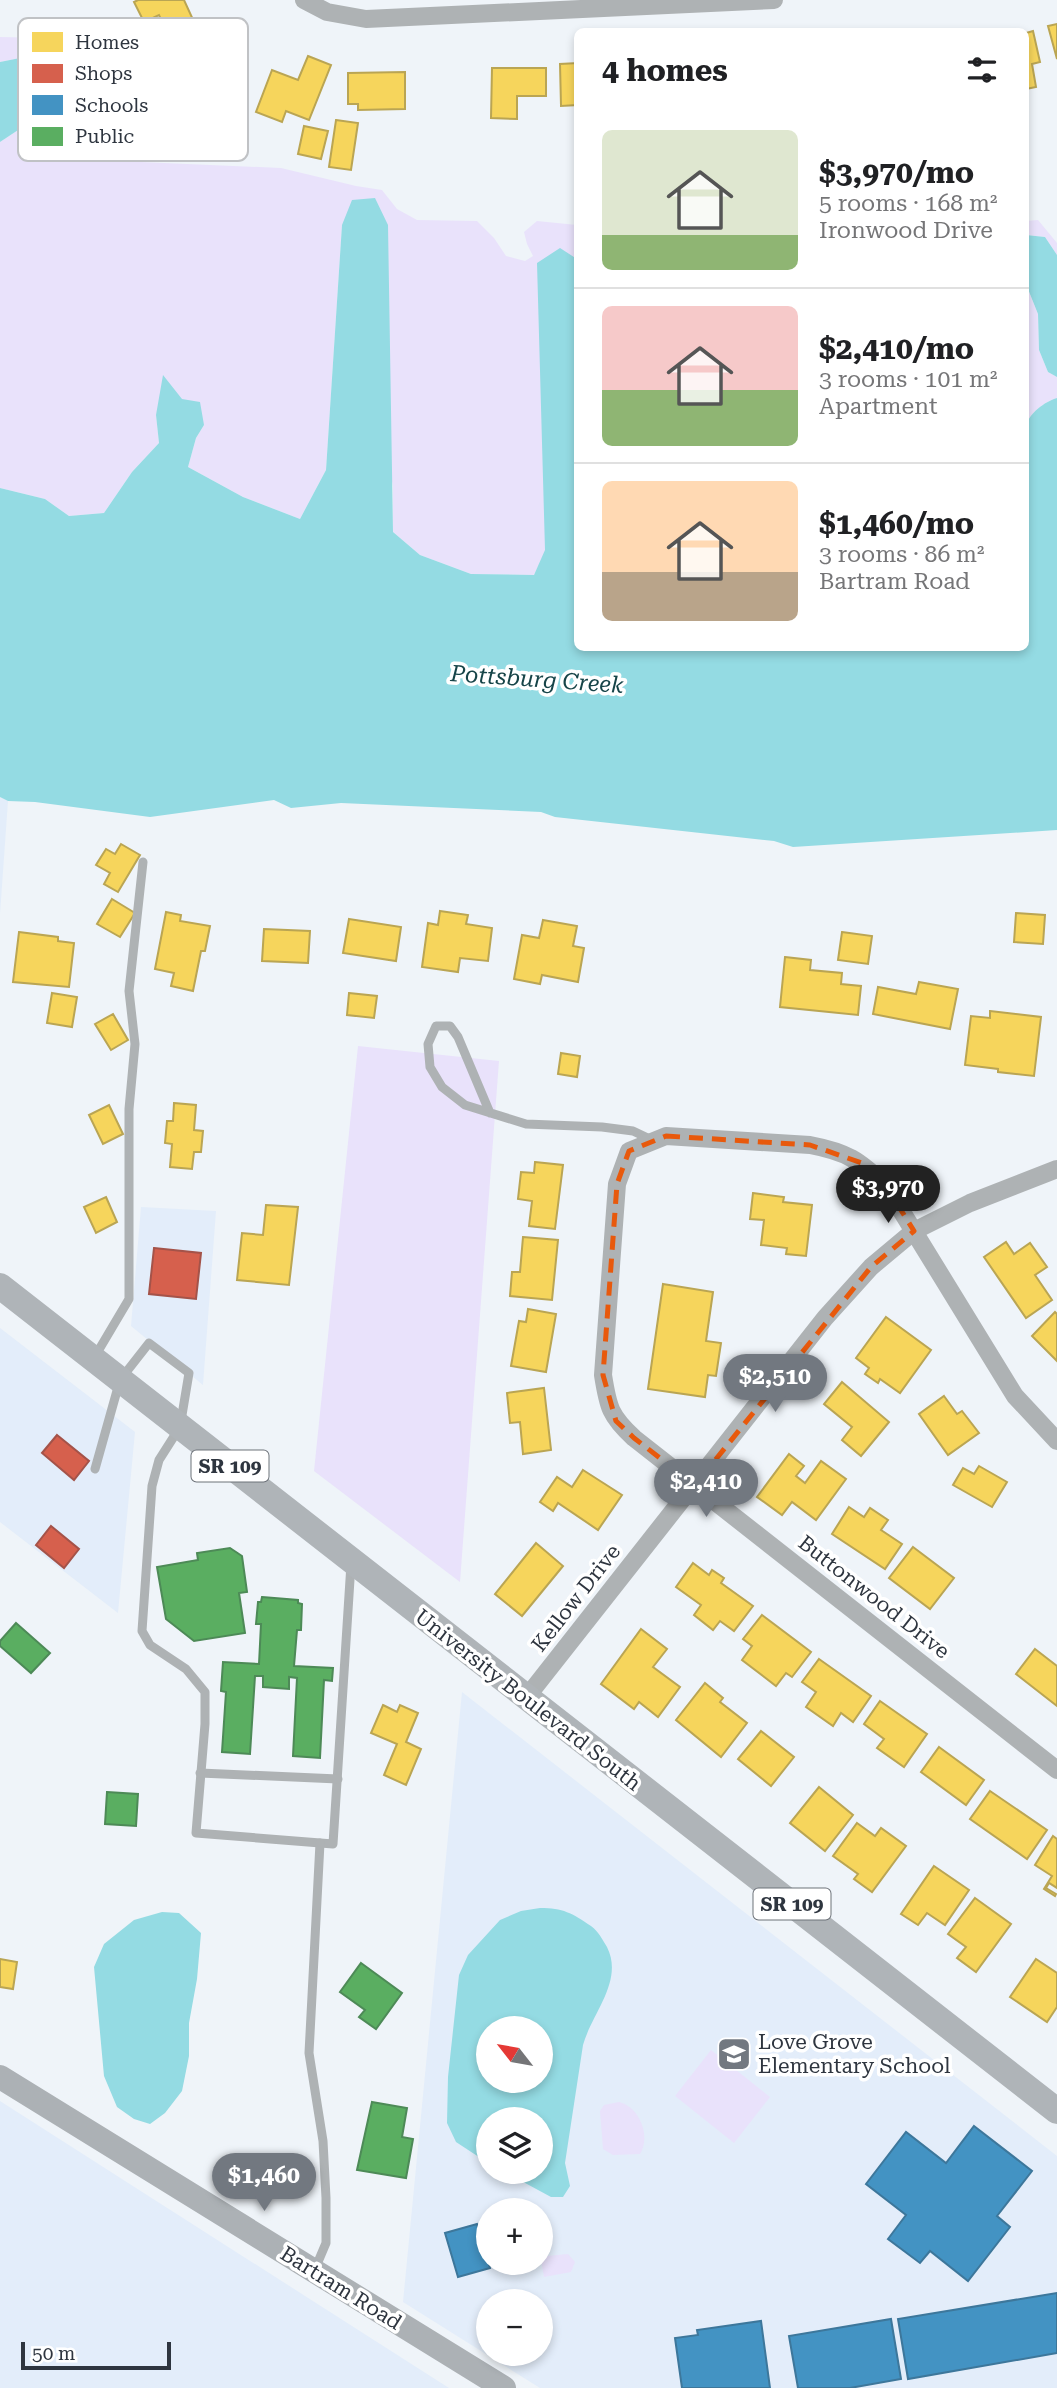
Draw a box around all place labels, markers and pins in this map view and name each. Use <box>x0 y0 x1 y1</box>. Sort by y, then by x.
pin: $3,970 <box>831 1166 945 1225</box>
pin: $2,510 <box>718 1354 832 1414</box>
pin: $2,410 <box>649 1460 763 1519</box>
place label: Love Grove Elementary School <box>758 2030 951 2078</box>
school or university icon: Love Grove Elementary School <box>715 2035 753 2073</box>
pin: $1,460 <box>207 2154 321 2213</box>

